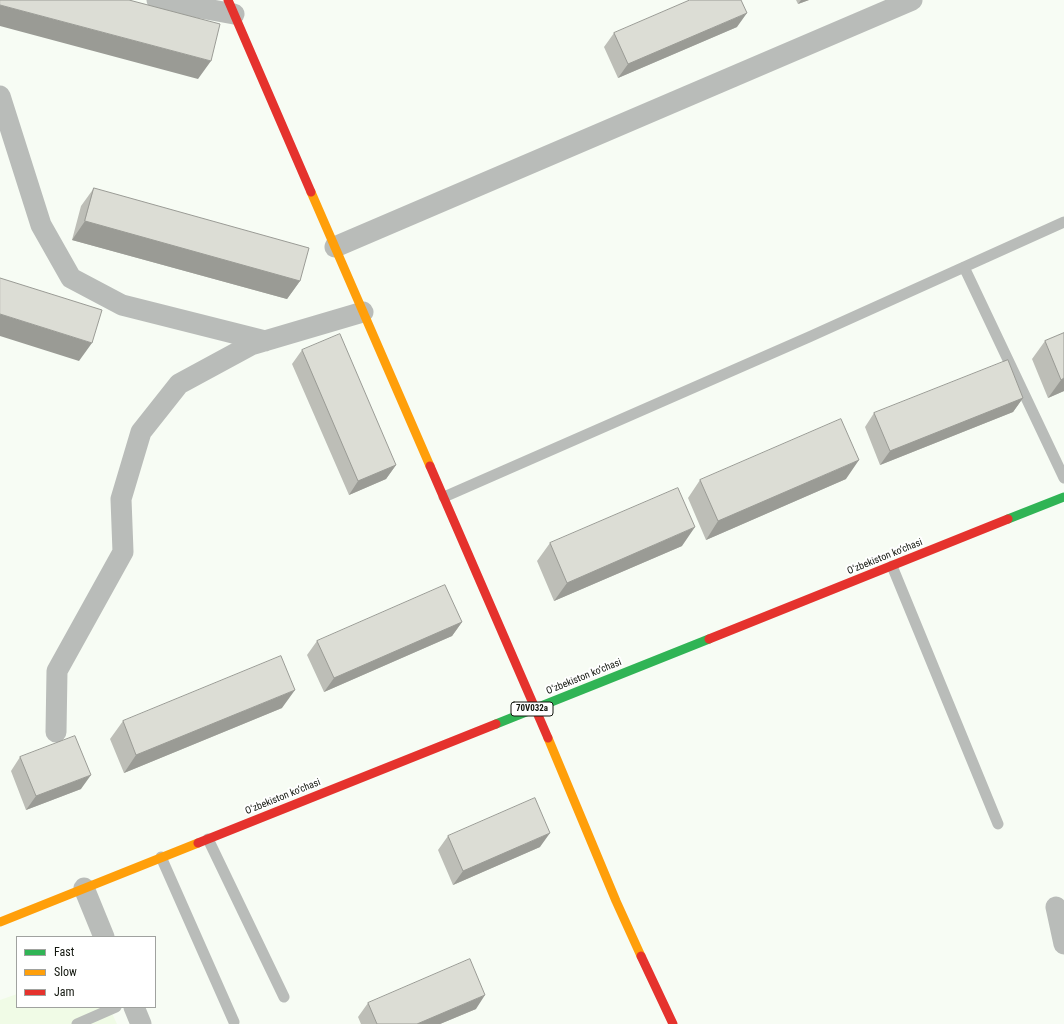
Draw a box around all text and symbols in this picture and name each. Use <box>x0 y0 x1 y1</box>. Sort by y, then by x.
street label: O‘zbekiston ko‘chasi <box>846 536 924 578</box>
street label: O‘zbekiston ko‘chasi <box>545 656 623 698</box>
road number: 70V032a <box>511 702 553 716</box>
street label: O‘zbekiston ko‘chasi <box>244 776 322 818</box>
legend <box>16 936 156 1008</box>
text: Fast <box>54 945 74 959</box>
text: Slow <box>54 965 77 979</box>
text: Jam <box>54 985 75 999</box>

